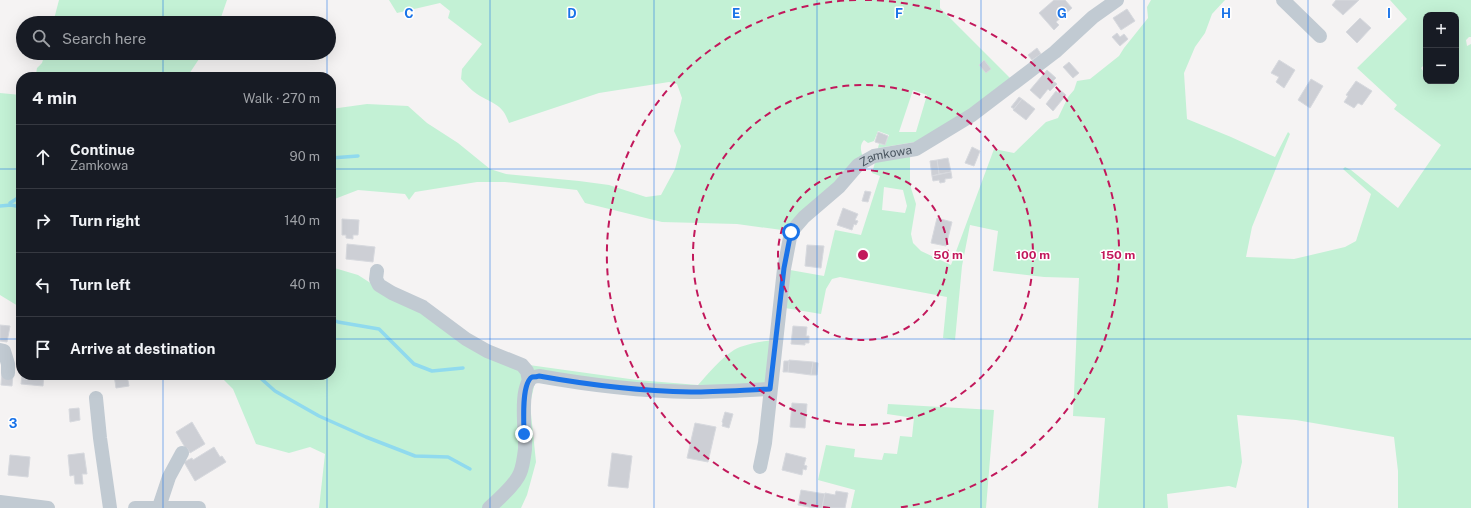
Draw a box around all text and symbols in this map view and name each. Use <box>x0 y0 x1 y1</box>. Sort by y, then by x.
text: C <box>404 6 414 21</box>
text: D <box>567 6 577 21</box>
text: E <box>732 6 740 21</box>
text: F <box>895 6 903 21</box>
text: G <box>1057 6 1067 21</box>
text: H <box>1221 6 1231 21</box>
text: I <box>1387 6 1391 21</box>
map controls <box>1423 12 1459 84</box>
button: + <box>1423 12 1459 48</box>
search box <box>16 16 336 60</box>
icon: search <box>30 27 52 49</box>
text: Search here <box>62 30 146 47</box>
button: − <box>1423 48 1459 84</box>
text: 4 min <box>32 88 77 108</box>
text: Walk · 270 m <box>243 91 320 106</box>
text: Continue <box>70 141 135 158</box>
street label: Zamkowa <box>857 143 913 170</box>
icon: ahead <box>32 146 54 168</box>
text: 90 m <box>290 149 320 164</box>
text: Zamkowa <box>70 158 128 173</box>
icon: right <box>32 210 54 232</box>
text: Turn right <box>70 212 140 229</box>
text: 140 m <box>284 213 320 228</box>
route start <box>782 223 800 241</box>
centre of rings <box>856 248 870 262</box>
text: 50 m <box>933 248 963 262</box>
text: 100 m <box>1016 248 1050 262</box>
text: 150 m <box>1101 248 1135 262</box>
icon: left <box>32 274 54 296</box>
text: Turn left <box>70 276 131 293</box>
text: 40 m <box>289 277 320 292</box>
icon: arrive <box>32 338 54 360</box>
text: Arrive at destination <box>70 340 215 357</box>
text: 3 <box>9 416 18 431</box>
route end <box>515 425 533 443</box>

